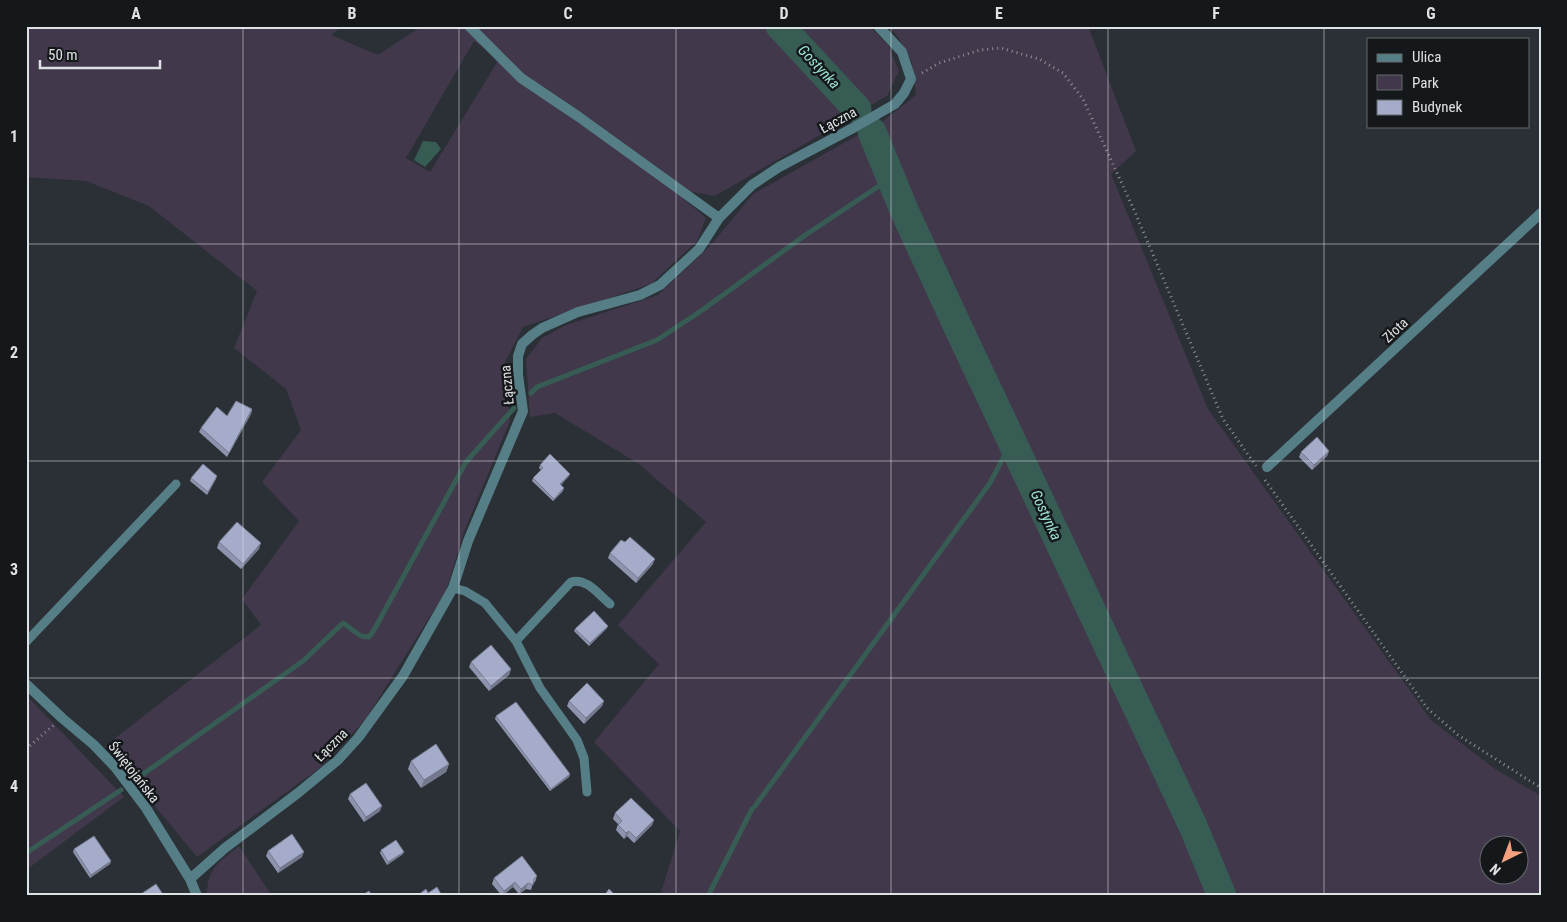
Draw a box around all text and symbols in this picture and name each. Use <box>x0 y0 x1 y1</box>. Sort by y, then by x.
text: A <box>131 4 141 23</box>
text: B <box>348 4 357 23</box>
text: C <box>563 4 573 23</box>
text: D <box>779 4 789 23</box>
text: E <box>995 4 1003 23</box>
text: F <box>1212 4 1220 23</box>
text: G <box>1426 4 1436 23</box>
scale bar <box>40 38 160 70</box>
legend <box>1367 38 1530 128</box>
water label: Gostynka <box>794 41 844 93</box>
text: 50 m <box>48 46 78 64</box>
text: Ulica <box>1412 48 1441 66</box>
text: Park <box>1412 74 1439 92</box>
text: Budynek <box>1412 98 1462 116</box>
street label: Łączna <box>817 104 859 136</box>
text: 1 <box>10 127 18 146</box>
street label: Złota <box>1379 314 1411 346</box>
text: 2 <box>10 343 18 362</box>
street label: Łączna <box>497 365 517 405</box>
water label: Gostynka <box>1027 487 1065 543</box>
text: 3 <box>10 560 18 579</box>
street label: Łączna <box>311 725 351 765</box>
street label: Świętojańska <box>105 738 164 806</box>
text: 4 <box>10 777 18 796</box>
north arrow <box>1480 834 1530 884</box>
text: N <box>1487 861 1504 878</box>

